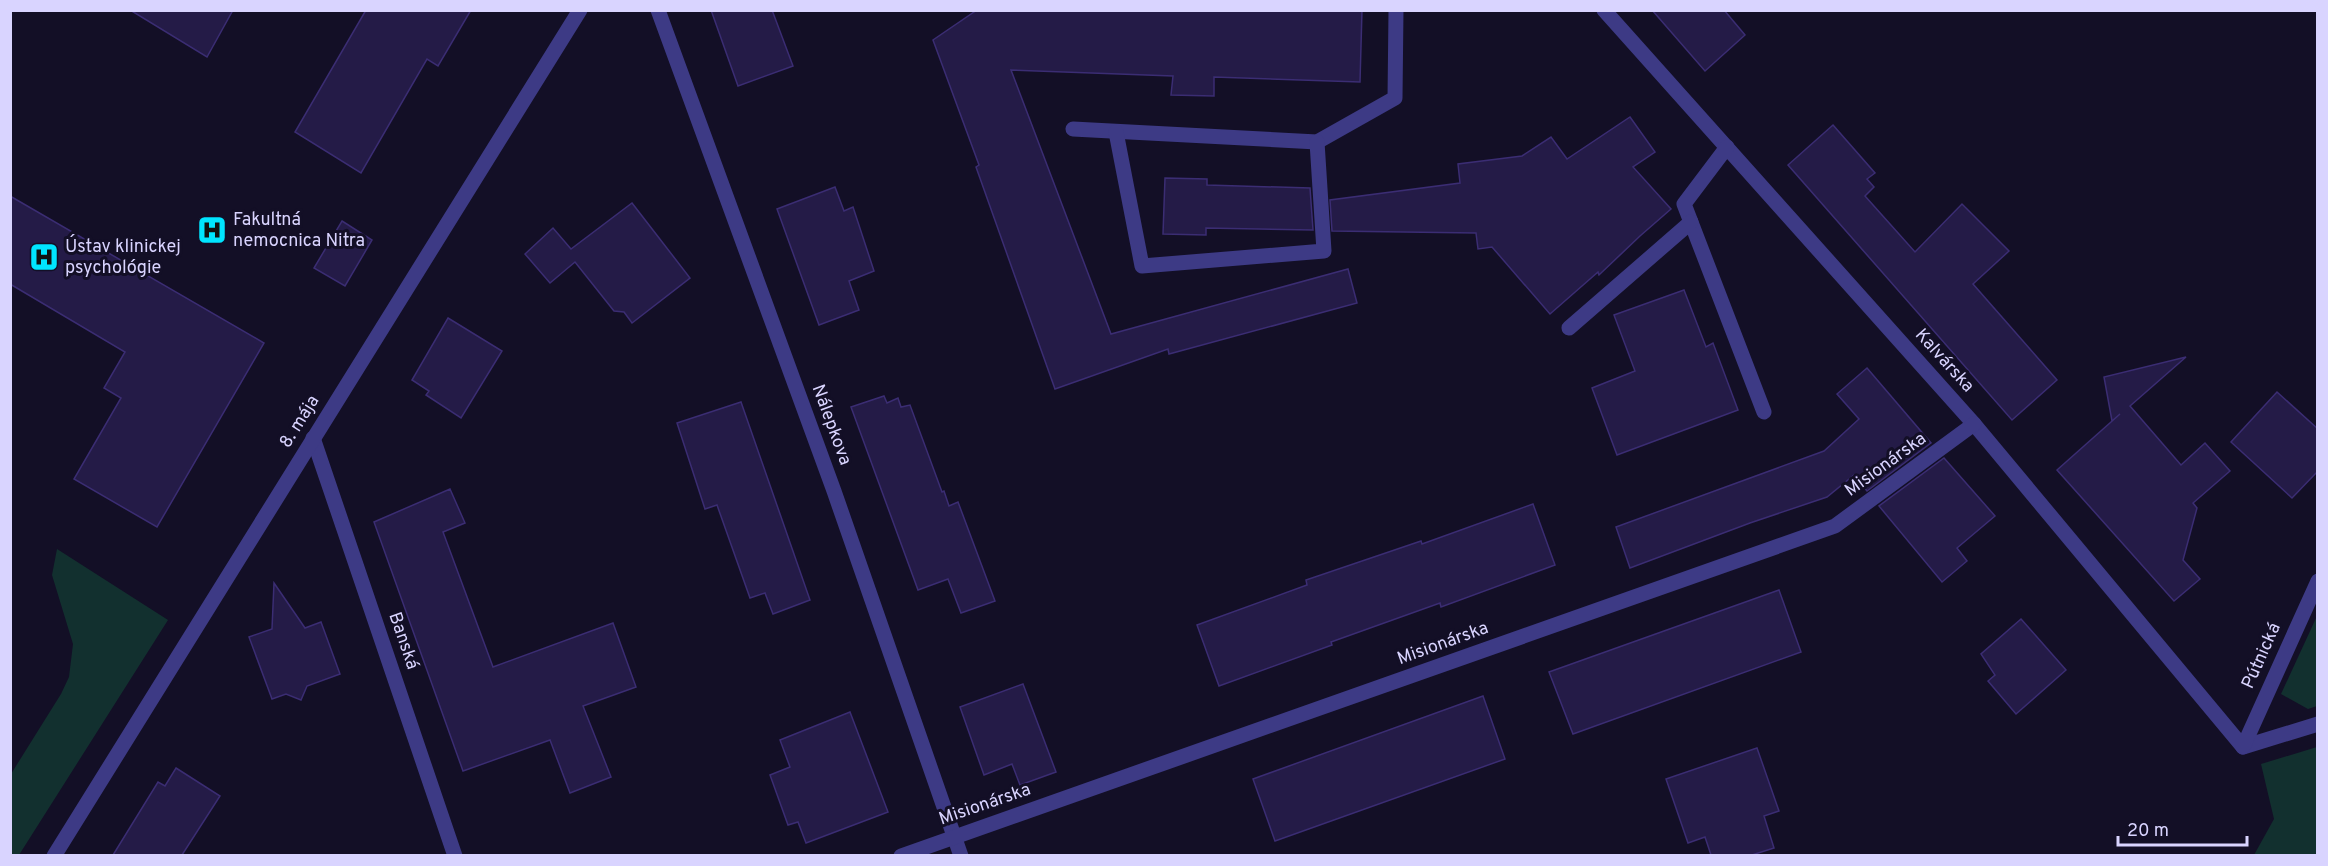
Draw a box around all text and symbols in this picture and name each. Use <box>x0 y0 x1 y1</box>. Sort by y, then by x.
place label: Fakultná nemocnica Nitra <box>233 209 365 253</box>
hospital icon: Fakultná nemocnica Nitra <box>196 214 228 246</box>
place label: Ústav klinickej psychológie <box>65 234 181 280</box>
hospital icon: Ústav klinickej psychológie <box>28 241 60 273</box>
street label: Kalvárska <box>1909 324 1979 398</box>
street label: Nálepkova <box>806 381 856 469</box>
street label: 8. mája <box>275 391 325 453</box>
street label: Misionárska <box>1841 428 1931 502</box>
street label: Banská <box>382 609 424 673</box>
street label: Misionárska <box>1394 617 1492 671</box>
street label: Pútnická <box>2237 619 2287 693</box>
street label: Misionárska <box>936 779 1034 831</box>
scale bar <box>2118 809 2247 847</box>
text: 20 m <box>2127 820 2169 843</box>

